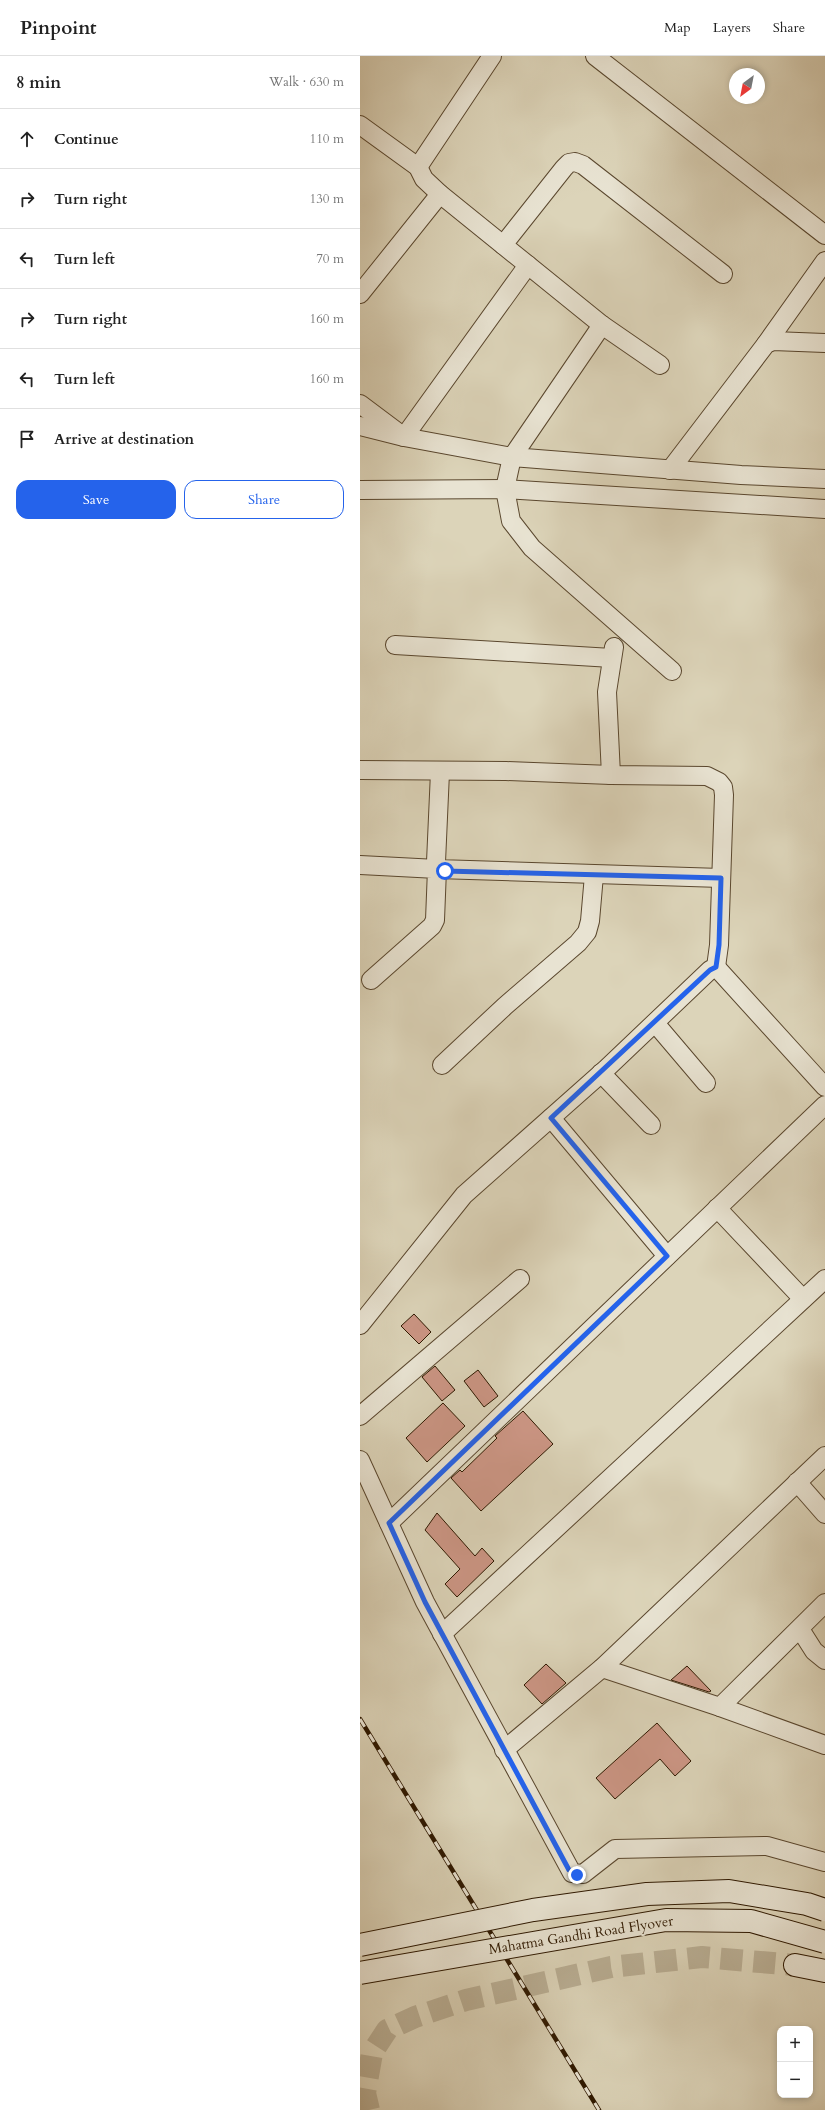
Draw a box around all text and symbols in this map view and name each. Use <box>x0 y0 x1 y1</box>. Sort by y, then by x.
text: Pinpoint <box>20 15 97 41</box>
text: Map <box>664 18 691 37</box>
text: Layers <box>713 18 751 37</box>
text: Share <box>773 18 805 37</box>
north arrow <box>729 68 765 104</box>
text: 8 min <box>16 71 61 94</box>
text: Walk · 630 m <box>269 73 344 91</box>
icon: ahead <box>16 128 38 150</box>
text: Continue <box>54 129 119 149</box>
text: 110 m <box>310 130 344 148</box>
icon: right <box>16 188 38 210</box>
text: Turn right <box>54 189 127 209</box>
text: 130 m <box>310 190 344 208</box>
icon: left <box>16 248 38 270</box>
text: Turn left <box>54 249 115 269</box>
text: 70 m <box>316 250 344 268</box>
icon: right <box>16 308 38 330</box>
text: Turn right <box>54 309 127 329</box>
text: 160 m <box>310 310 344 328</box>
icon: left <box>16 368 38 390</box>
text: Turn left <box>54 369 115 389</box>
text: 160 m <box>310 370 344 388</box>
icon: arrive <box>16 428 38 450</box>
text: Arrive at destination <box>54 429 194 449</box>
button: Save <box>16 480 176 519</box>
button: Share <box>184 480 344 519</box>
route start <box>436 862 454 880</box>
route end <box>568 1866 586 1884</box>
street label: Mahatma Gandhi Road Flyover <box>487 1911 675 1959</box>
map controls <box>777 2026 813 2098</box>
button: + <box>777 2026 813 2062</box>
button: − <box>777 2062 813 2098</box>

